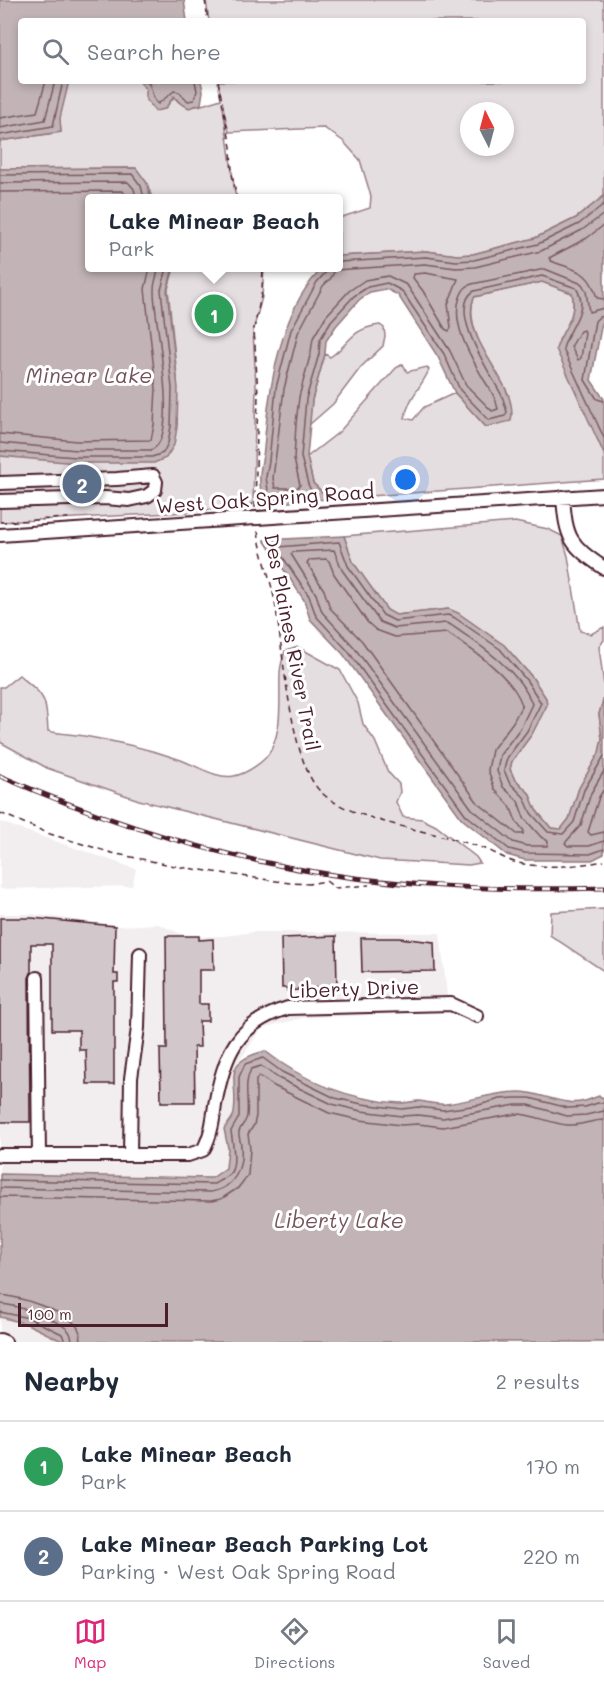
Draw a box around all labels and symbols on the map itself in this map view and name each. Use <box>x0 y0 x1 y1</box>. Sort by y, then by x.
north arrow <box>460 102 514 156</box>
pin: 1 <box>194 292 234 336</box>
water label: Minear Lake <box>26 361 152 388</box>
pin: 2 <box>62 462 101 506</box>
your location <box>391 465 420 494</box>
street label: West Oak Spring Road <box>155 477 375 519</box>
street label: Des Plaines River Trail <box>259 531 327 753</box>
street label: Liberty Drive <box>288 973 420 1003</box>
water label: Liberty Lake <box>274 1206 404 1233</box>
scale bar <box>18 1300 168 1328</box>

